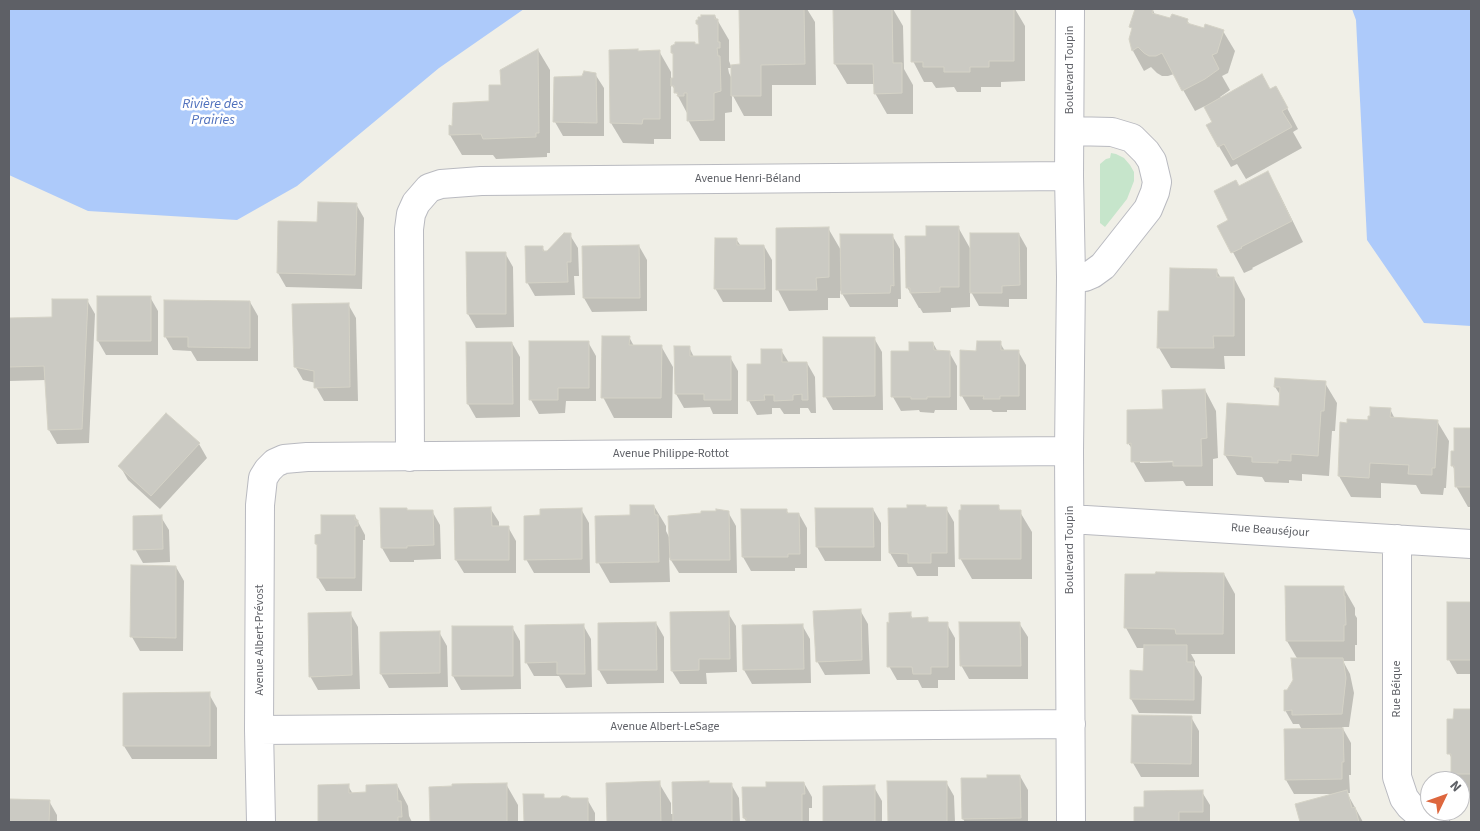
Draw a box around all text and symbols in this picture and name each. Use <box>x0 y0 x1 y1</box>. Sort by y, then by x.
street label: Boulevard Toupin <box>1063 26 1077 114</box>
water label: Rivière des Prairies <box>182 97 244 130</box>
street label: Avenue Henri-Béland <box>695 172 801 186</box>
street label: Avenue Philippe-Rottot <box>613 447 729 461</box>
street label: Boulevard Toupin <box>1063 506 1077 594</box>
street label: Rue Beauséjour <box>1230 521 1310 541</box>
street label: Avenue Albert-Prévost <box>253 585 267 695</box>
street label: Rue Béique <box>1390 661 1404 717</box>
street label: Avenue Albert-LeSage <box>611 720 719 734</box>
north arrow <box>1420 771 1470 821</box>
text: N <box>1445 776 1466 797</box>

